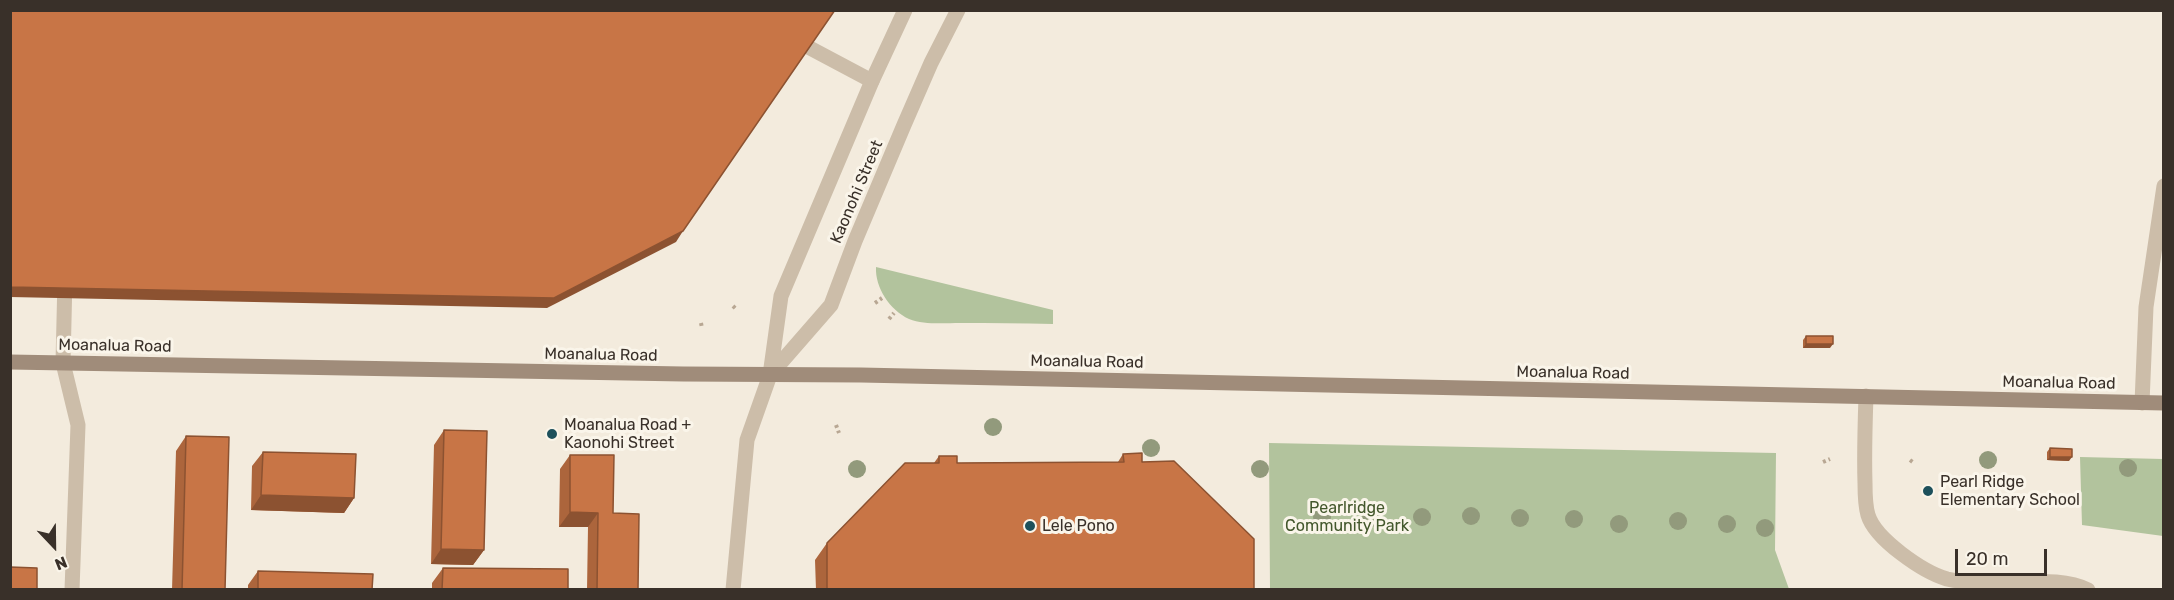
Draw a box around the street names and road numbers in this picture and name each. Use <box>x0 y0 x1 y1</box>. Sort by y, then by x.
street label: Kaonohi Street <box>827 138 887 246</box>
street label: Moanalua Road <box>58 335 172 357</box>
street label: Moanalua Road <box>544 344 658 366</box>
street label: Moanalua Road <box>1030 351 1144 373</box>
street label: Moanalua Road <box>1516 362 1630 384</box>
street label: Moanalua Road <box>2002 372 2116 394</box>

